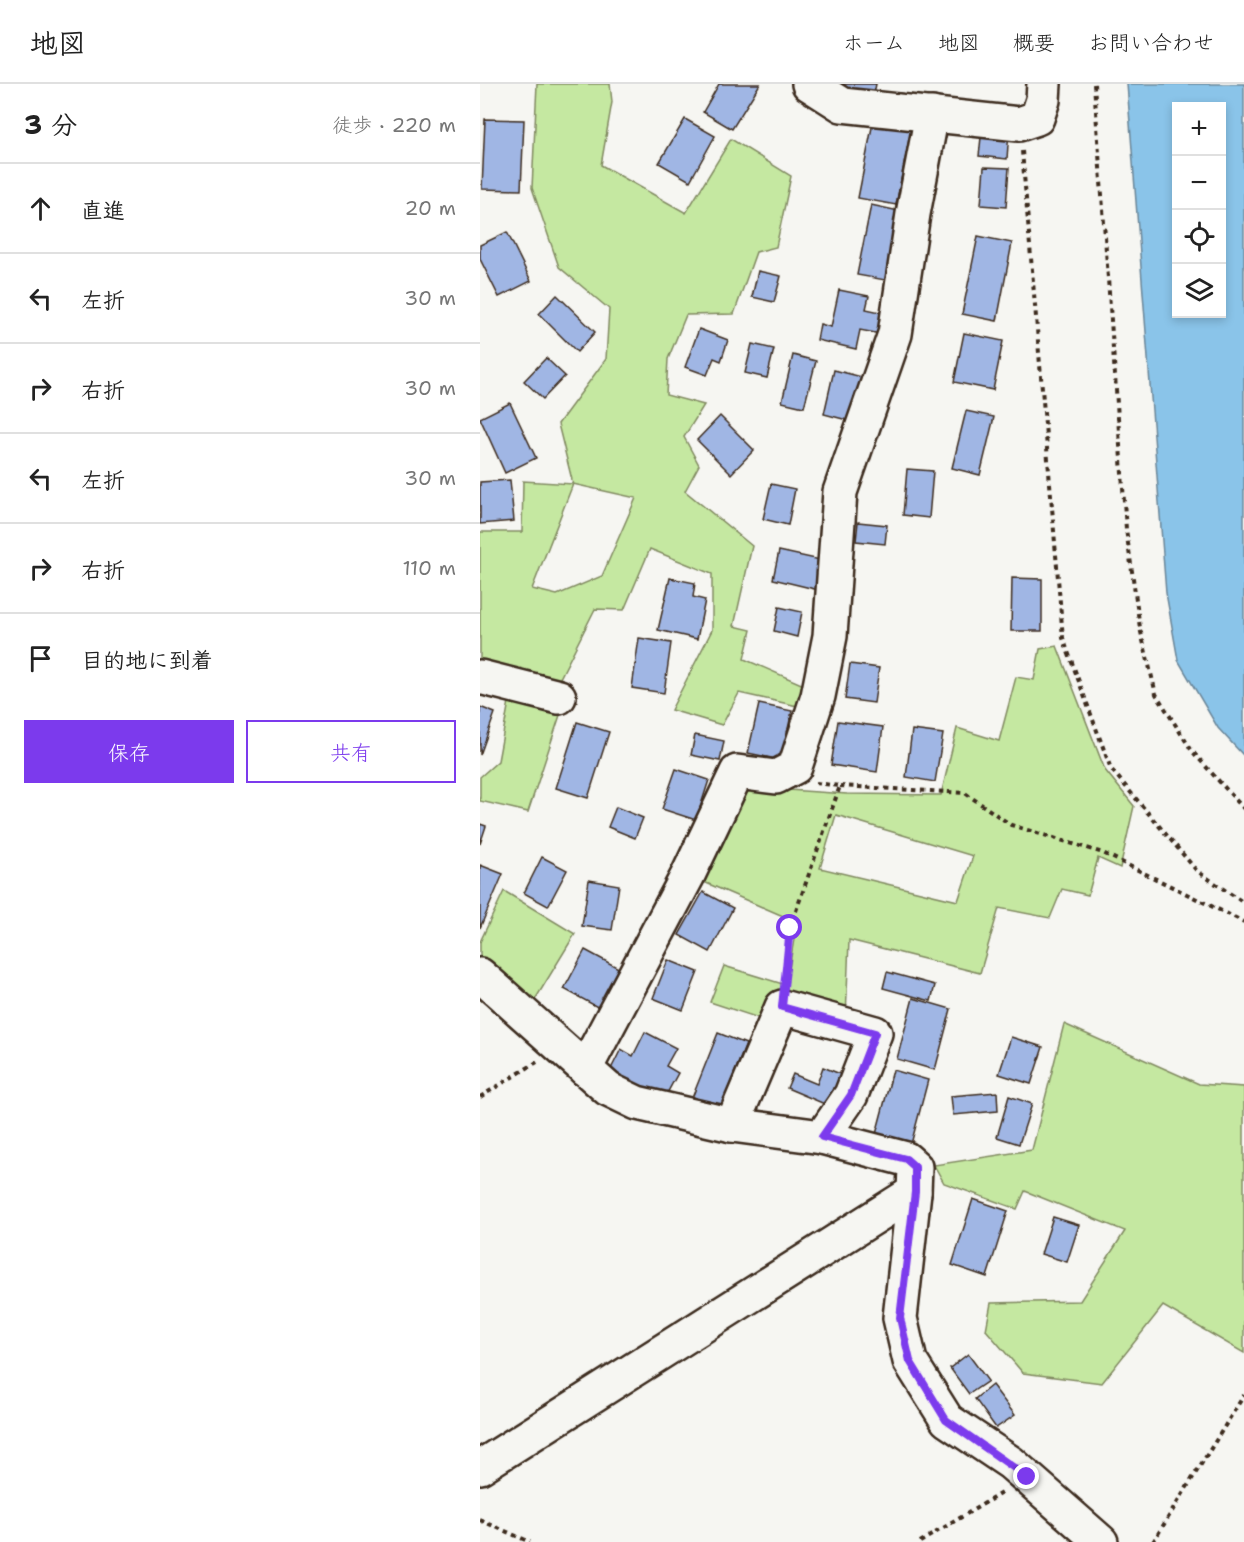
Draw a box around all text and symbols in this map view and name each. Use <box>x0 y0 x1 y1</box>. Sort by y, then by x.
text: 地図 <box>30 24 86 62</box>
text: ホーム <box>843 29 905 57</box>
text: 地図 <box>938 29 980 57</box>
text: 概要 <box>1013 29 1055 57</box>
text: お問い合わせ <box>1088 29 1214 57</box>
map controls <box>1172 102 1226 318</box>
button: + <box>1172 102 1226 156</box>
text: 3 分 <box>24 107 77 142</box>
text: 徒歩 · 220 m <box>332 112 456 138</box>
button: − <box>1172 156 1226 210</box>
icon: ahead <box>24 192 57 225</box>
text: 20 m <box>405 195 456 221</box>
text: 直進 <box>81 196 125 225</box>
button: locate <box>1172 210 1226 264</box>
button: layers <box>1172 264 1226 318</box>
icon: left <box>24 282 57 315</box>
text: 30 m <box>404 285 456 311</box>
text: 左折 <box>81 286 125 315</box>
icon: right <box>24 372 57 405</box>
text: 30 m <box>404 375 456 401</box>
text: 右折 <box>81 376 125 405</box>
icon: left <box>24 462 57 495</box>
text: 30 m <box>404 465 456 491</box>
text: 左折 <box>81 466 125 495</box>
icon: right <box>24 552 57 585</box>
text: 110 m <box>402 555 456 581</box>
text: 右折 <box>81 556 125 585</box>
icon: arrive <box>24 642 57 675</box>
text: 目的地に到着 <box>81 646 213 675</box>
button: 保存 <box>24 720 234 783</box>
button: 共有 <box>246 720 456 783</box>
route start <box>776 914 802 940</box>
route end <box>1013 1463 1039 1489</box>

